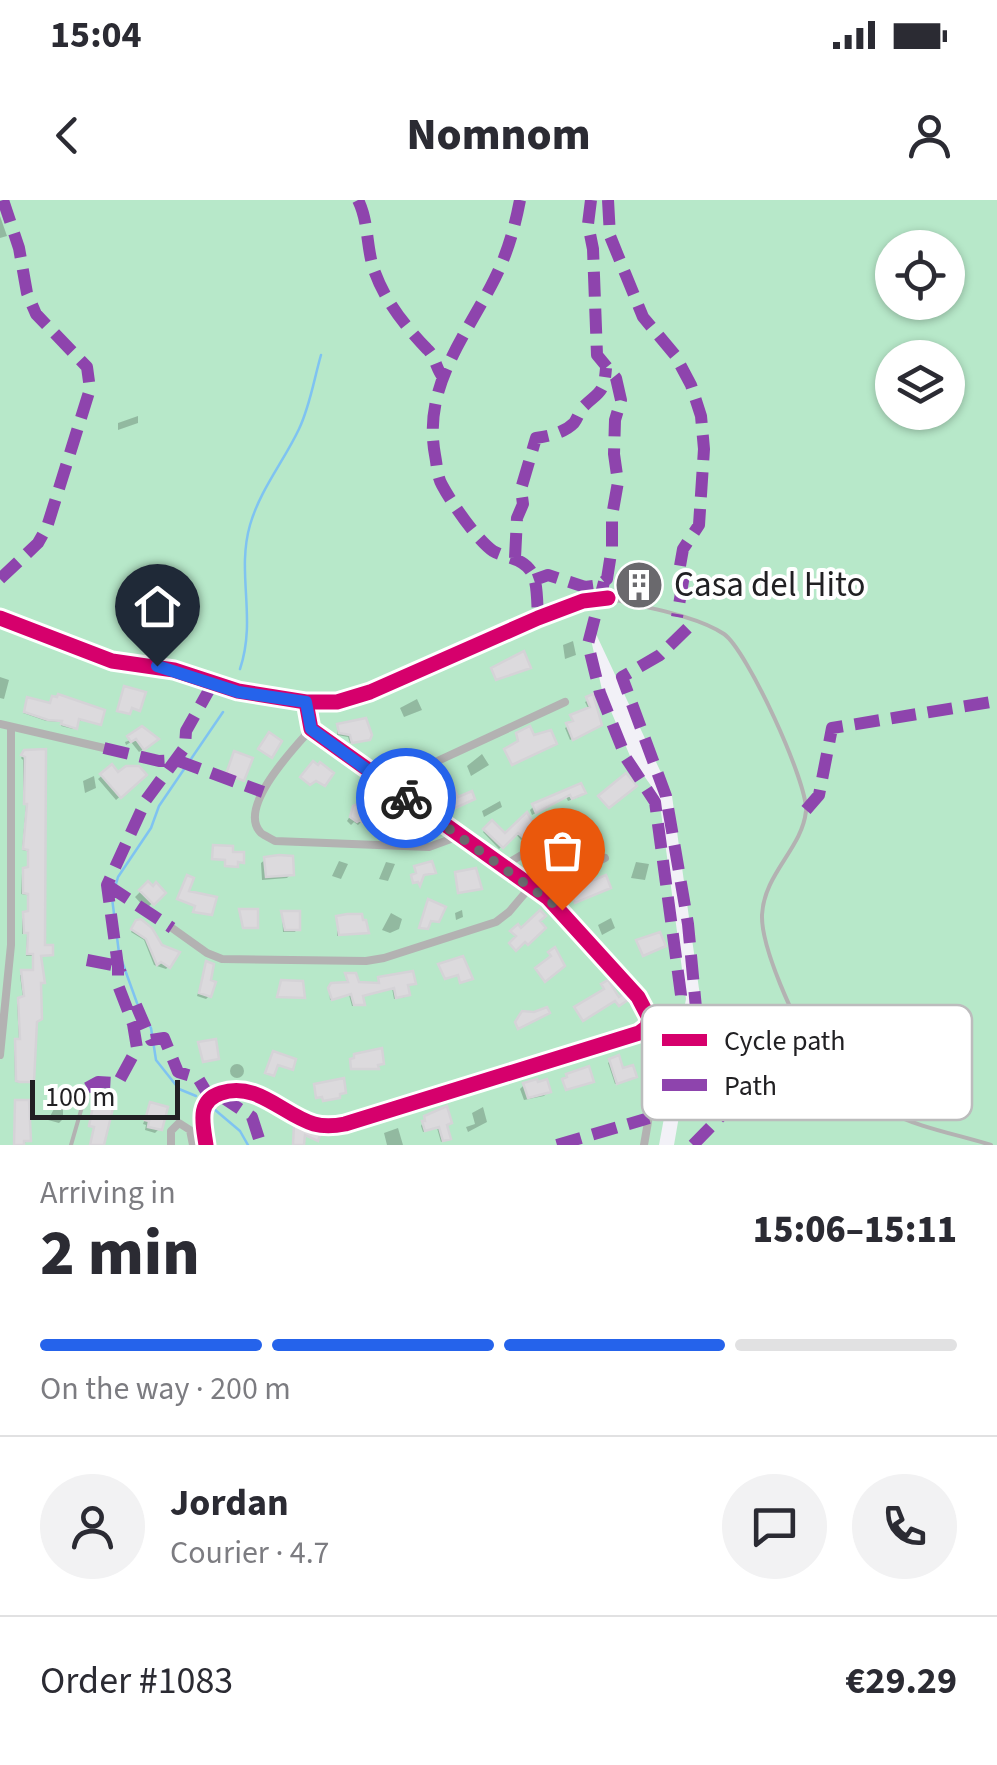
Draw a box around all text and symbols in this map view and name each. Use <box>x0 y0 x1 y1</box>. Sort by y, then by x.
text: 15:04 <box>50 8 142 62</box>
text: Nomnom <box>407 103 590 167</box>
icon: back <box>40 108 95 163</box>
icon: person <box>902 108 957 163</box>
map controls <box>875 230 965 430</box>
button: locate <box>875 230 965 320</box>
button: layers <box>875 340 965 430</box>
building icon: Casa del Hito <box>613 559 665 611</box>
place label: Casa del Hito <box>674 560 865 610</box>
pin <box>115 564 200 667</box>
icon: home <box>130 579 185 634</box>
courier <box>356 748 456 848</box>
icon: bike <box>379 771 434 826</box>
pin <box>520 808 605 911</box>
icon: bag <box>535 823 590 878</box>
legend <box>642 1005 972 1120</box>
text: Cycle path <box>724 1021 846 1061</box>
text: Path <box>724 1066 777 1106</box>
scale bar <box>30 1075 180 1120</box>
text: 100 m <box>45 1077 116 1117</box>
text: Arriving in <box>40 1170 176 1216</box>
text: 15:06–15:11 <box>753 1203 957 1257</box>
text: 2 min <box>40 1207 200 1300</box>
text: On the way · 200 m <box>40 1366 291 1412</box>
button: person <box>40 1474 145 1579</box>
button: chat <box>722 1474 827 1579</box>
button: phone <box>852 1474 957 1579</box>
text: Jordan <box>170 1476 289 1530</box>
text: Courier · 4.7 <box>170 1530 330 1576</box>
text: Order #1083 <box>40 1654 233 1708</box>
text: €29.29 <box>845 1654 957 1708</box>

